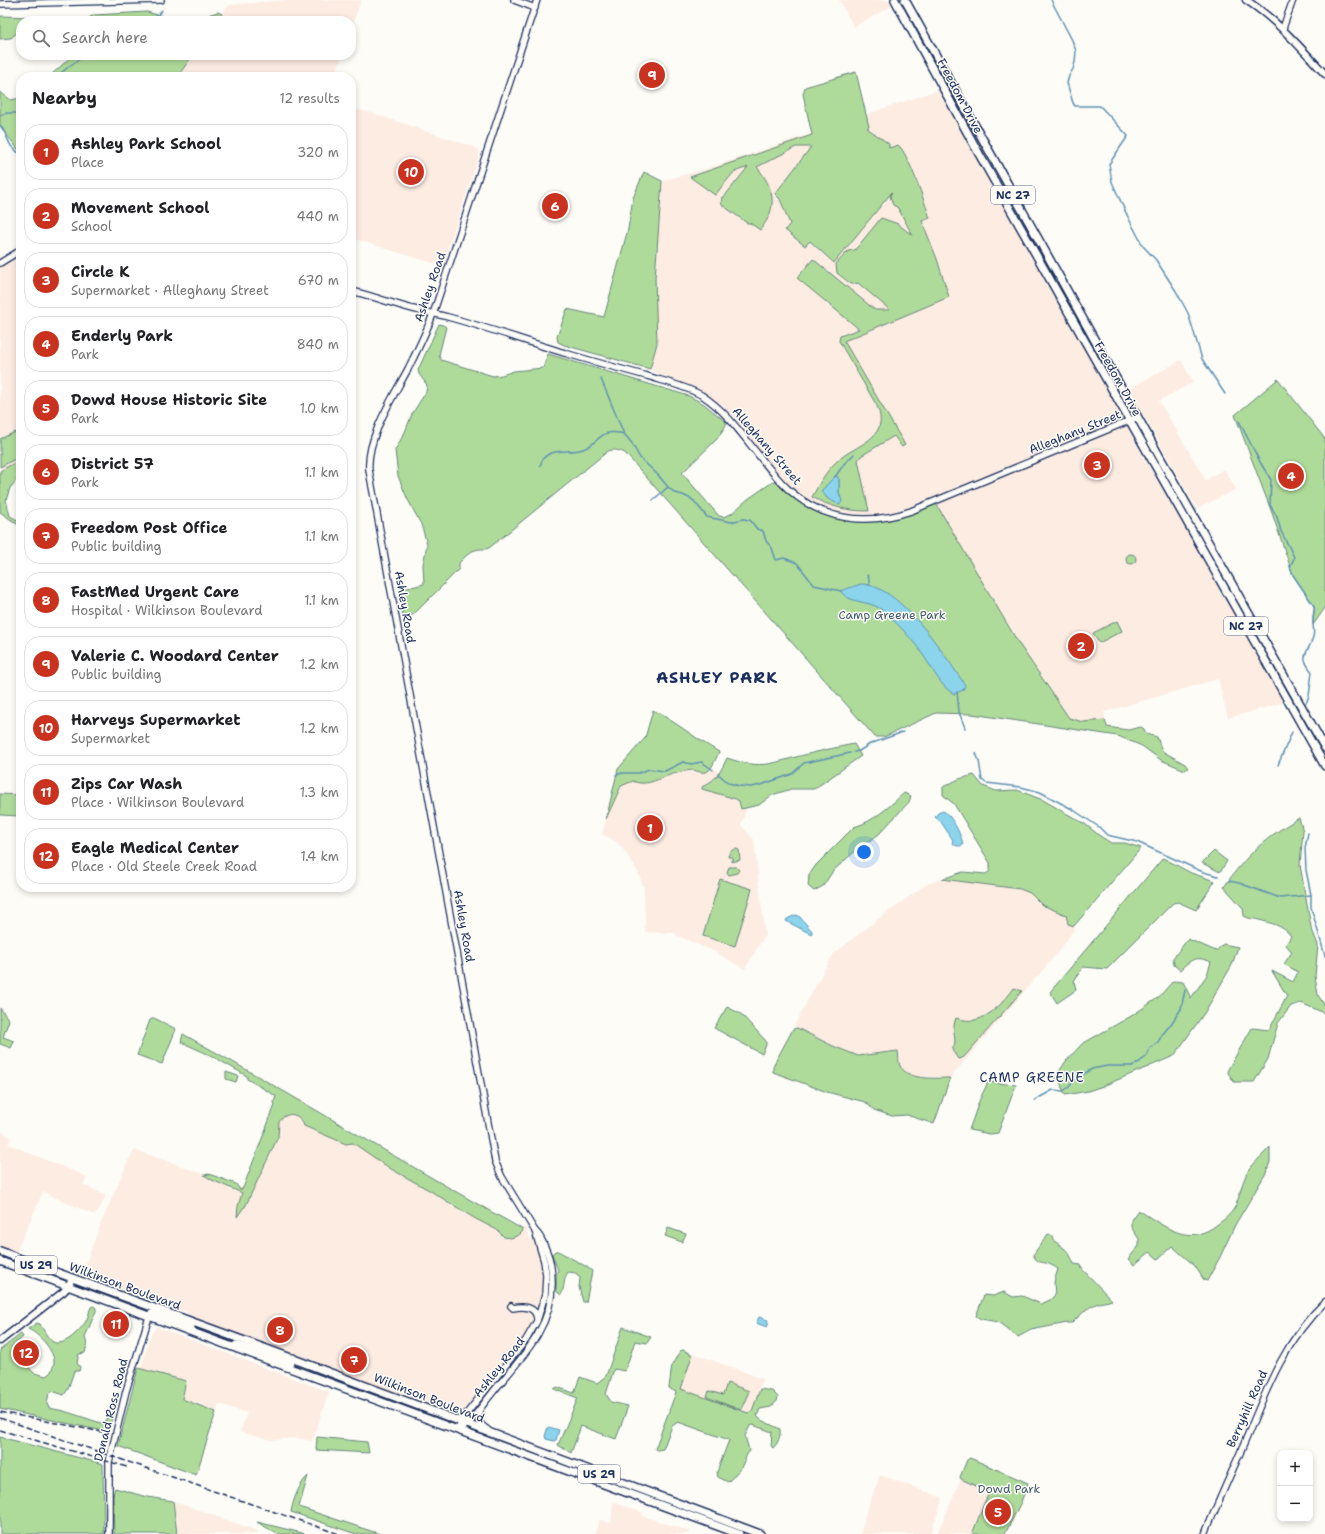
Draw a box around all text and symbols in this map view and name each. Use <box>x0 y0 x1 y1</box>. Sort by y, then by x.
search box <box>16 16 356 60</box>
icon: search <box>30 27 52 49</box>
text: Search here <box>62 28 148 48</box>
street label: Freedom Drive <box>933 56 987 137</box>
pin: 9 <box>639 60 665 90</box>
text: Nearby <box>32 87 97 109</box>
text: 12 results <box>279 90 340 107</box>
text: Ashley Park School <box>71 134 221 154</box>
text: 1 <box>43 144 49 161</box>
text: 320 m <box>297 144 339 161</box>
text: Place <box>71 154 104 171</box>
pin: 10 <box>398 157 424 187</box>
road number: NC 27 <box>991 186 1035 204</box>
pin: 6 <box>542 191 568 221</box>
text: Movement School <box>71 198 209 218</box>
text: 2 <box>41 208 51 225</box>
text: 440 m <box>297 208 339 225</box>
text: School <box>71 218 112 235</box>
street label: Ashley Road <box>411 249 450 324</box>
text: Circle K <box>71 262 130 282</box>
text: 3 <box>41 272 51 289</box>
text: 670 m <box>298 272 339 289</box>
text: Supermarket · Alleghany Street <box>71 282 269 299</box>
text: Enderly Park <box>71 326 173 346</box>
text: 4 <box>41 336 51 353</box>
text: 840 m <box>297 336 339 353</box>
street label: Freedom Drive <box>1091 339 1145 419</box>
text: Park <box>71 346 99 363</box>
text: Dowd House Historic Site <box>71 390 267 410</box>
text: 5 <box>42 400 50 417</box>
text: 1.0 km <box>300 400 339 417</box>
street label: Alleghany Street <box>729 404 805 488</box>
street label: Alleghany Street <box>1027 406 1123 458</box>
text: Park <box>71 410 99 427</box>
pin: 3 <box>1084 450 1110 480</box>
text: District 57 <box>71 454 154 474</box>
pin: 4 <box>1278 461 1304 491</box>
text: 6 <box>41 464 51 481</box>
text: 1.1 km <box>304 464 339 481</box>
text: Park <box>71 474 99 491</box>
text: Freedom Post Office <box>71 518 228 538</box>
text: 7 <box>41 528 51 545</box>
text: 1.1 km <box>304 528 339 545</box>
text: Public building <box>71 538 162 555</box>
street label: Ashley Road <box>391 570 419 645</box>
text: FastMed Urgent Care <box>71 582 239 602</box>
text: 8 <box>41 592 51 609</box>
text: 1.1 km <box>304 592 339 609</box>
text: Hospital · Wilkinson Boulevard <box>71 602 262 619</box>
park label: Camp Greene Park <box>838 607 946 623</box>
road number: NC 27 <box>1224 617 1268 635</box>
pin: 2 <box>1068 631 1094 661</box>
text: Valerie C. Woodard Center <box>71 646 279 666</box>
text: 9 <box>41 656 51 673</box>
text: 1.2 km <box>300 656 339 673</box>
text: Public building <box>71 666 162 683</box>
district label: ASHLEY PARK <box>656 667 778 688</box>
text: Harveys Supermarket <box>71 710 241 730</box>
text: 10 <box>39 720 53 737</box>
text: 1.2 km <box>300 720 339 737</box>
text: Supermarket <box>71 730 150 747</box>
text: Zips Car Wash <box>71 774 182 794</box>
text: 11 <box>40 784 52 801</box>
text: 1.3 km <box>300 784 339 801</box>
text: Place · Wilkinson Boulevard <box>71 794 244 811</box>
pin: 1 <box>637 813 663 843</box>
text: Eagle Medical Center <box>71 838 239 858</box>
your location <box>854 842 874 862</box>
text: 12 <box>39 848 53 865</box>
text: 1.4 km <box>301 848 339 865</box>
text: Place · Old Steele Creek Road <box>71 858 257 875</box>
street label: Ashley Road <box>450 889 478 964</box>
district label: CAMP GREENE <box>979 1069 1085 1086</box>
road number: US 29 <box>15 1256 57 1274</box>
street label: Wilkinson Boulevard <box>67 1258 183 1314</box>
pin: 11 <box>103 1309 129 1339</box>
pin: 8 <box>267 1315 293 1345</box>
street label: Ashley Road <box>470 1333 528 1400</box>
pin: 12 <box>13 1338 39 1368</box>
pin: 7 <box>341 1345 367 1375</box>
street label: Donald Ross Road <box>90 1356 132 1463</box>
street label: Berryhill Road <box>1223 1367 1271 1450</box>
street label: Wilkinson Boulevard <box>371 1369 487 1427</box>
map controls <box>1277 1450 1313 1522</box>
button: + <box>1277 1450 1313 1486</box>
road number: US 29 <box>578 1465 620 1483</box>
park label: Dowd Park <box>978 1481 1040 1497</box>
button: − <box>1277 1486 1313 1522</box>
pin: 5 <box>985 1497 1011 1527</box>

